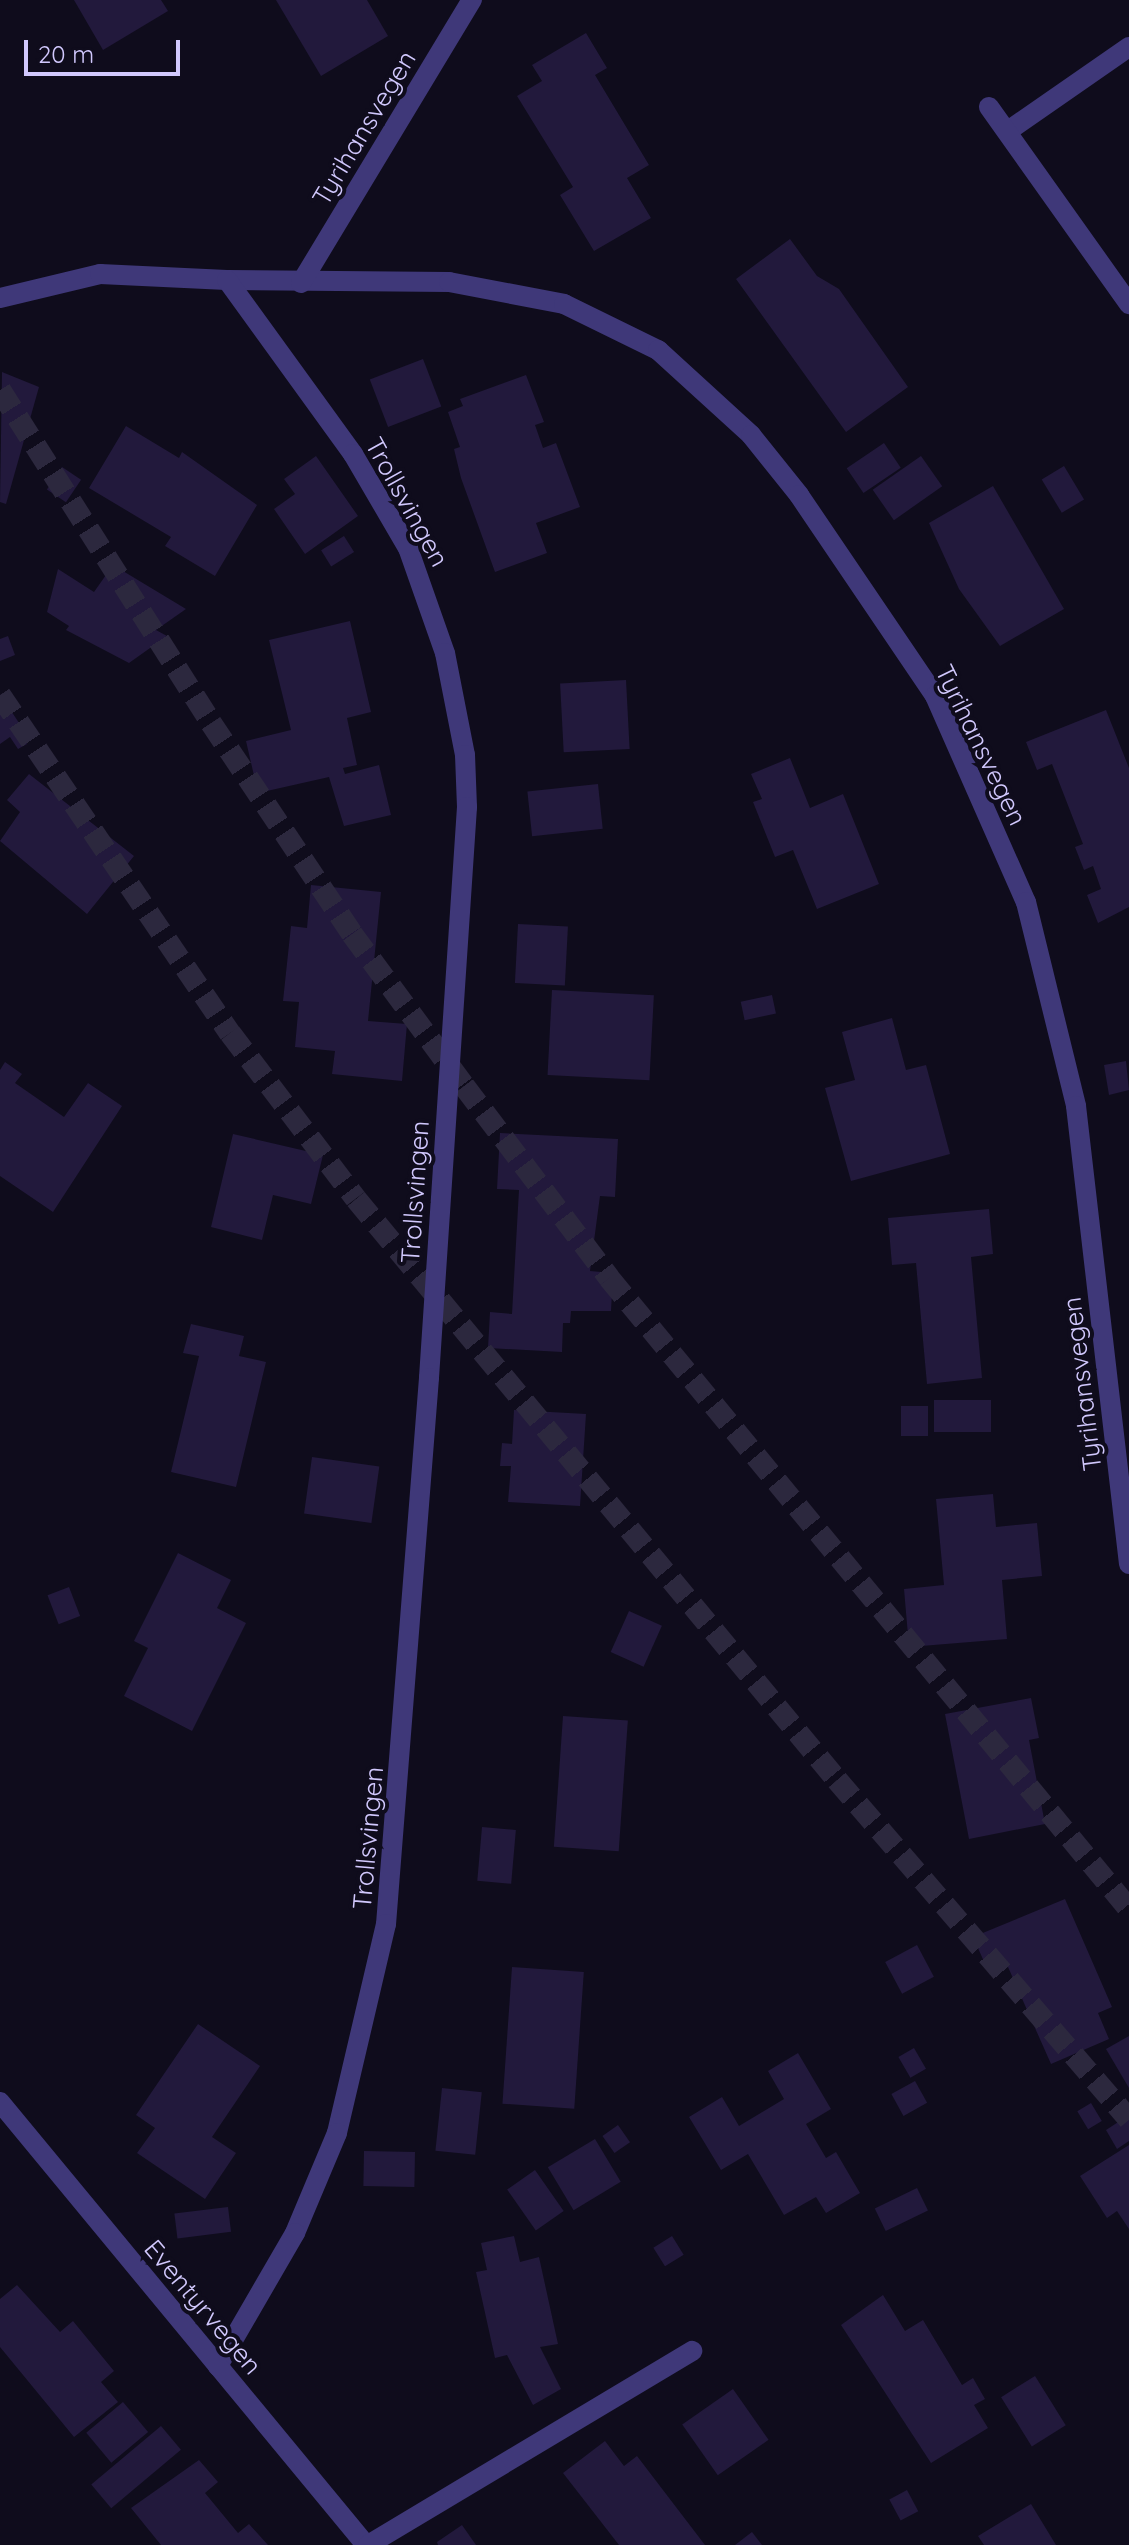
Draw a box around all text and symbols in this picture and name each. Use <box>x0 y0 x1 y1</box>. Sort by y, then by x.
scale bar <box>28 24 184 74</box>
text: 20 m <box>38 39 94 69</box>
street label: Tyrihansvegen <box>306 45 422 211</box>
street label: Trollsvingen <box>359 432 455 572</box>
street label: Tyrihansvegen <box>929 660 1033 830</box>
street label: Trollsvingen <box>394 1119 436 1265</box>
street label: Tyrihansvegen <box>1056 1295 1108 1473</box>
street label: Trollsvingen <box>346 1765 390 1911</box>
street label: Eventyrvegen <box>138 2233 268 2381</box>

